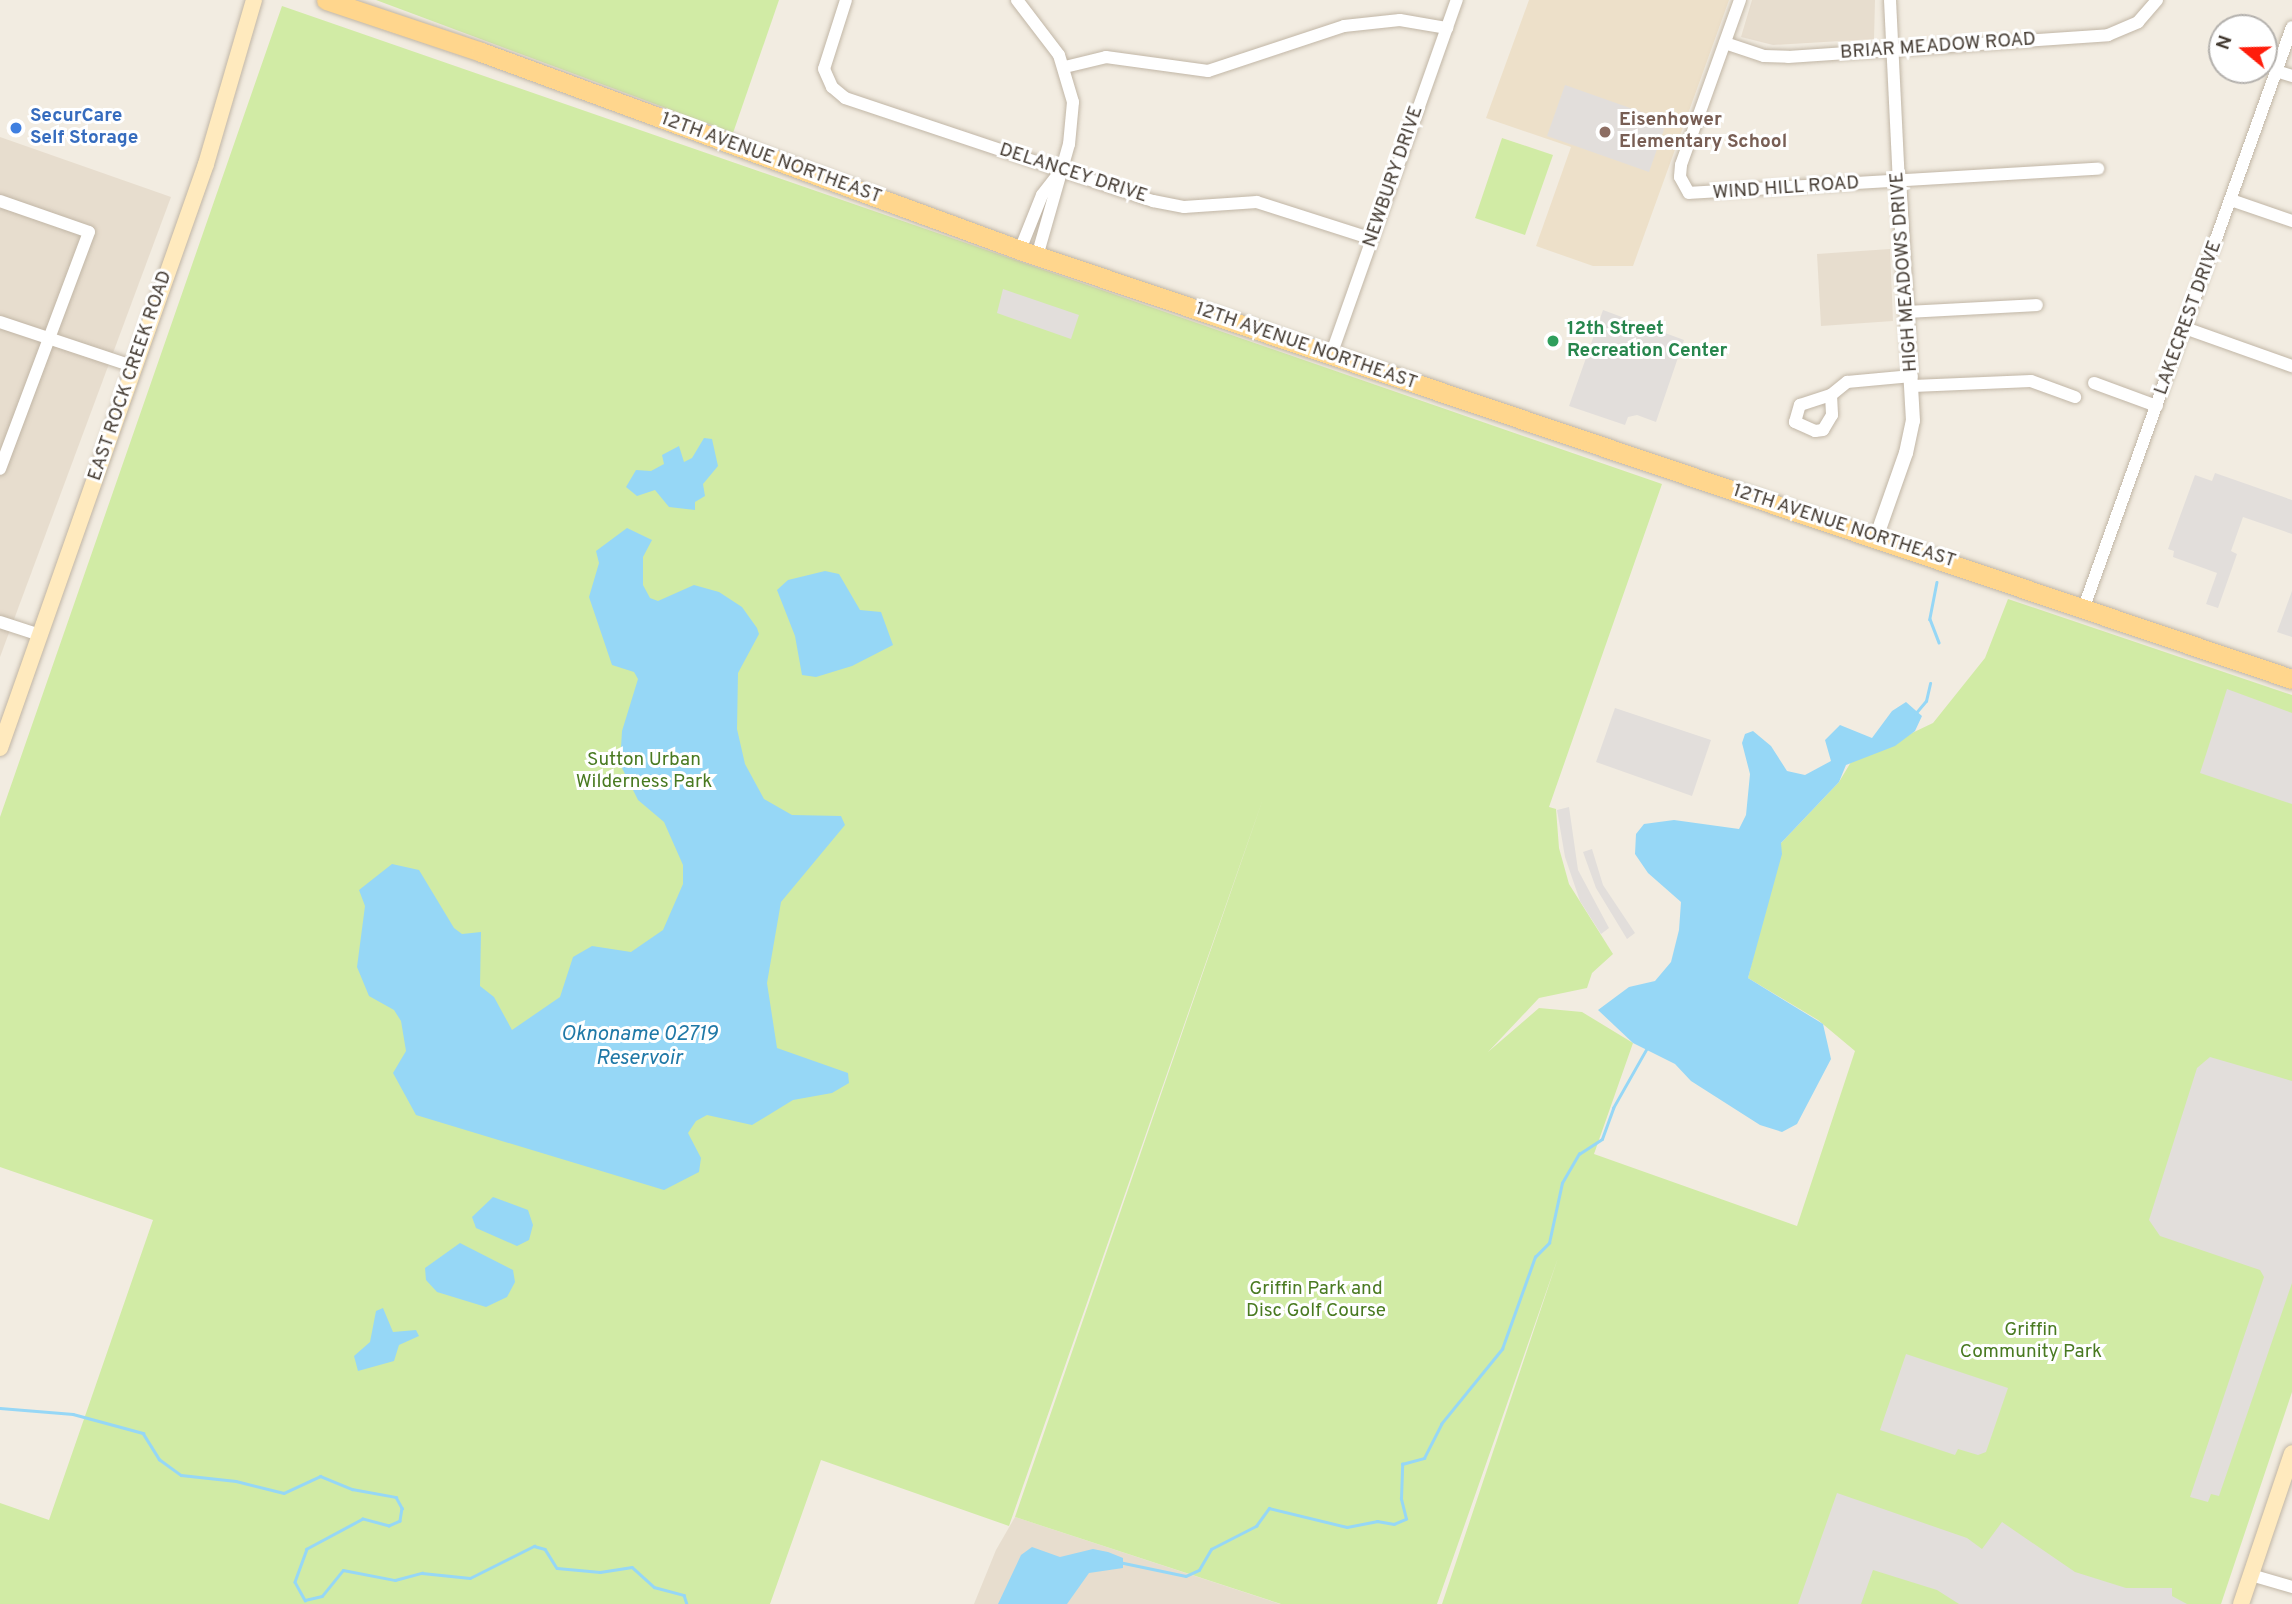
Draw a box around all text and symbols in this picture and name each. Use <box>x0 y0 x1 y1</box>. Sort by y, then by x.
north arrow <box>2208 14 2278 84</box>
street label: BRIAR MEADOW ROAD <box>1839 29 2037 65</box>
text: N <box>2211 32 2239 53</box>
street label: NEWBURY DRIVE <box>1359 103 1429 251</box>
place label: SecurCare Self Storage <box>30 106 138 150</box>
street label: 12TH AVENUE NORTHEAST <box>657 108 885 210</box>
place label: Eisenhower Elementary School <box>1619 110 1787 154</box>
marker: SecurCare Self Storage <box>8 120 24 136</box>
marker: Eisenhower Elementary School <box>1597 124 1613 140</box>
street label: DELANCEY DRIVE <box>996 139 1150 209</box>
street label: HIGH MEADOWS DRIVE <box>1887 171 1923 373</box>
street label: WIND HILL ROAD <box>1712 172 1860 206</box>
street label: LAKECREST DRIVE <box>2150 237 2228 399</box>
street label: EAST ROCK CREEK ROAD <box>84 268 178 484</box>
street label: 12TH AVENUE NORTHEAST <box>1192 298 1420 396</box>
place label: 12th Street Recreation Center <box>1567 319 1727 363</box>
marker: 12th Street Recreation Center <box>1545 333 1561 349</box>
street label: 12TH AVENUE NORTHEAST <box>1729 480 1959 574</box>
park label: Sutton Urban Wilderness Park <box>576 750 712 794</box>
water label: Oknoname 02719 Reservoir <box>561 1022 717 1072</box>
park label: Griffin Park and Disc Golf Course <box>1246 1279 1386 1323</box>
park label: Griffin Community Park <box>1960 1320 2102 1364</box>

